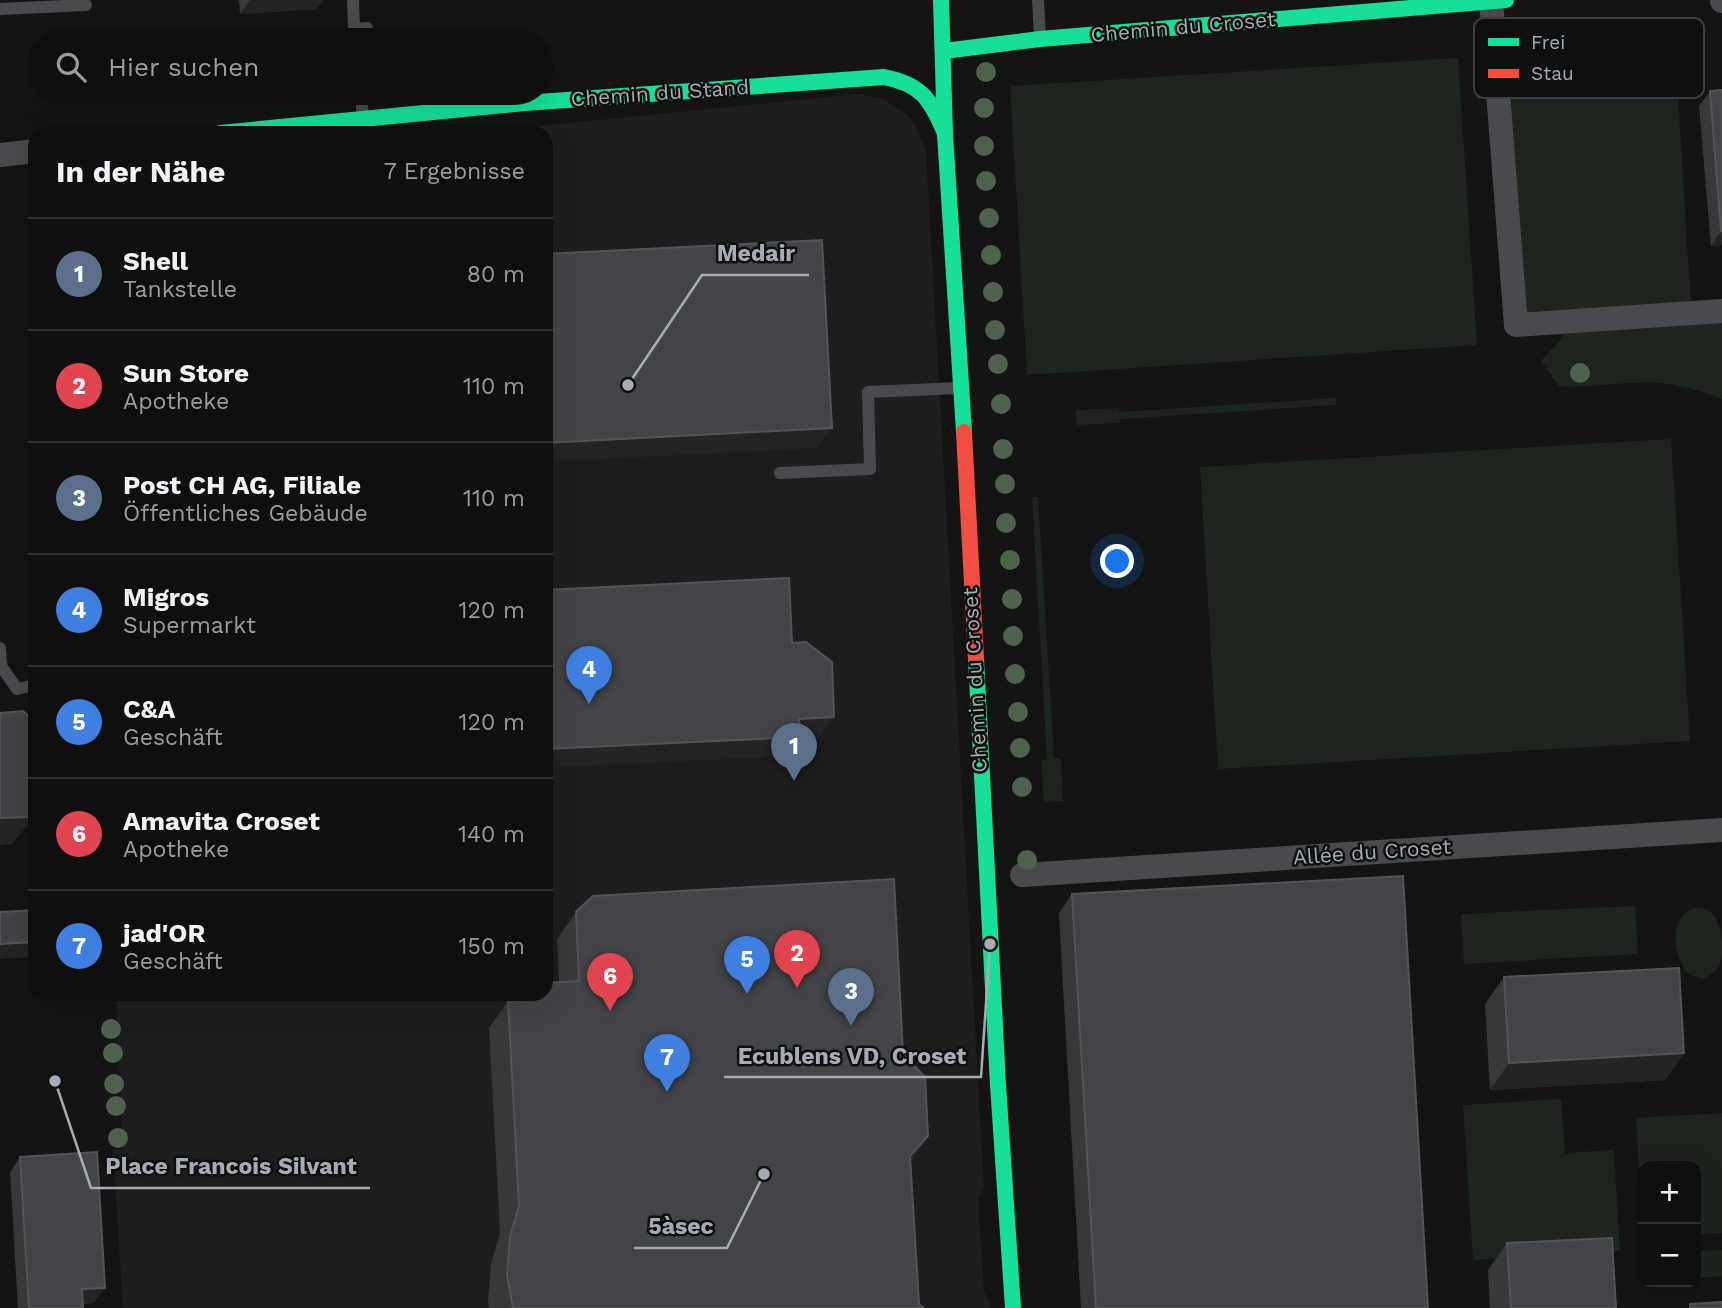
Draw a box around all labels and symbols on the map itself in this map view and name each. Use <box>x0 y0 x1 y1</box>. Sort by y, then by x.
street label: Chemin du Croset <box>1089 6 1277 47</box>
legend <box>1474 18 1704 98</box>
text: Frei <box>1531 31 1565 54</box>
text: Stau <box>1531 62 1574 85</box>
street label: Chemin du Stand <box>570 74 750 111</box>
callout: Medair <box>702 231 809 275</box>
text: Medair <box>717 240 795 267</box>
your location <box>1100 544 1134 578</box>
street label: Chemin du Croset <box>957 587 992 773</box>
pin: 4 <box>566 646 612 704</box>
pin: 1 <box>771 723 817 781</box>
street label: Allée du Croset <box>1292 833 1452 869</box>
pin: 2 <box>774 930 820 988</box>
pin: 5 <box>724 936 770 994</box>
pin: 6 <box>587 953 633 1011</box>
pin: 3 <box>828 968 874 1026</box>
callout: Ecublens VD, Croset <box>724 1033 981 1077</box>
pin: 7 <box>644 1034 690 1092</box>
text: Ecublens VD, Croset <box>738 1043 966 1070</box>
callout: Place Francois Silvant <box>91 1144 370 1188</box>
text: Place Francois Silvant <box>105 1153 357 1180</box>
callout: 5àsec <box>634 1204 727 1248</box>
text: 5àsec <box>648 1213 714 1240</box>

